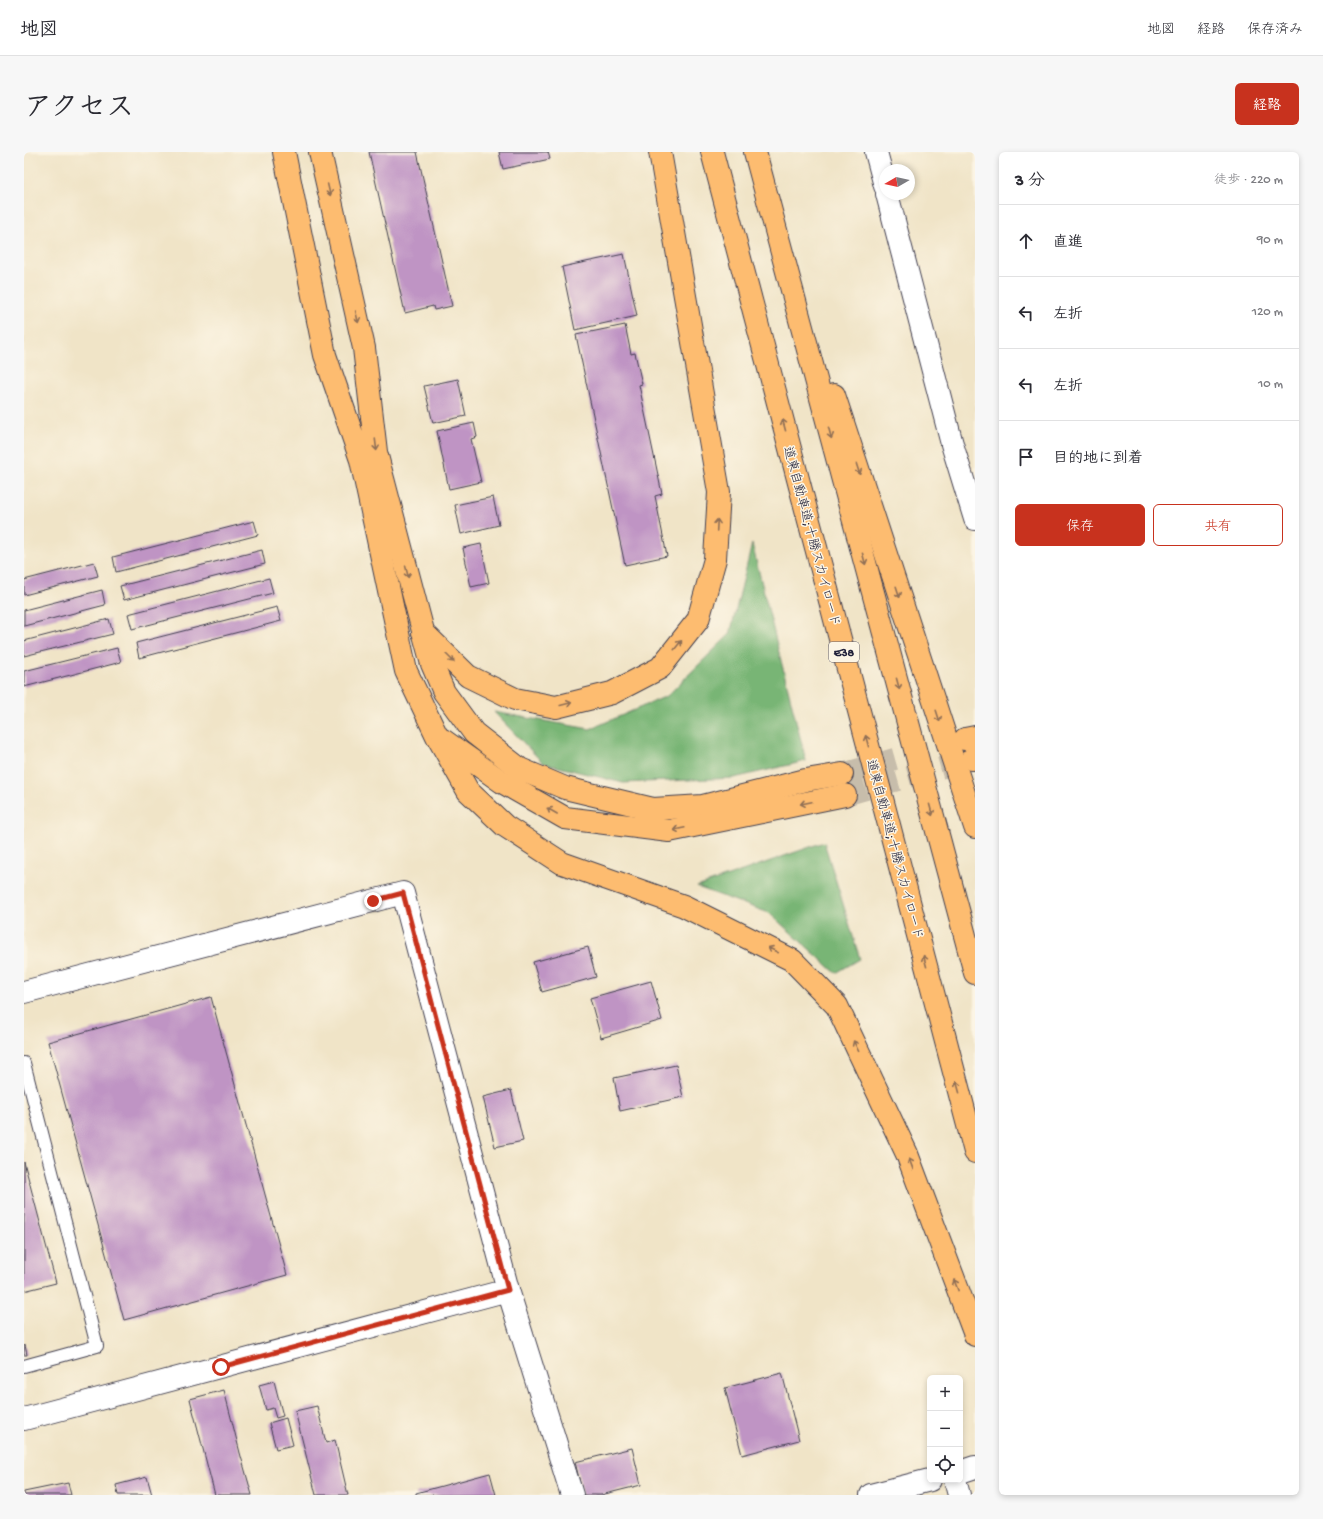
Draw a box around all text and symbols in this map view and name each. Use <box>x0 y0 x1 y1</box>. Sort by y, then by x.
text: 地図 <box>20 20 58 43</box>
text: 地図 <box>1147 22 1175 39</box>
text: 経路 <box>1197 22 1225 39</box>
text: 保存済み <box>1247 22 1303 39</box>
button: 経路 <box>1235 83 1299 125</box>
text: アクセス <box>24 93 134 126</box>
north arrow <box>879 164 915 200</box>
text: 3 分 <box>1015 172 1045 192</box>
text: 徒歩 · 220 m <box>1214 173 1283 188</box>
one-way arrow <box>325 183 333 196</box>
icon: ahead <box>1015 230 1037 252</box>
text: 90 m <box>1257 233 1283 248</box>
text: 直進 <box>1053 234 1083 252</box>
icon: left <box>1015 302 1037 324</box>
text: 120 m <box>1252 305 1283 320</box>
text: 左折 <box>1053 306 1083 324</box>
one-way arrow <box>353 310 361 323</box>
icon: left <box>1015 374 1037 396</box>
text: 10 m <box>1258 377 1283 392</box>
text: 左折 <box>1053 378 1083 396</box>
one-way arrow <box>780 419 787 432</box>
one-way arrow <box>827 426 834 439</box>
one-way arrow <box>372 439 380 452</box>
street label: 道東自動車道;十勝スカイロード <box>779 445 842 628</box>
icon: arrive <box>1015 446 1037 468</box>
text: 目的地に到着 <box>1053 450 1143 468</box>
one-way arrow <box>855 462 862 475</box>
button: 保存 <box>1015 504 1145 546</box>
button: 共有 <box>1153 504 1283 546</box>
one-way arrow <box>713 519 720 532</box>
one-way arrow <box>861 552 868 565</box>
one-way arrow <box>404 565 412 578</box>
one-way arrow <box>895 586 902 599</box>
one-way arrow <box>673 640 682 651</box>
road number: E38 <box>829 642 859 662</box>
one-way arrow <box>445 653 455 663</box>
one-way arrow <box>894 677 902 690</box>
one-way arrow <box>559 700 572 708</box>
one-way arrow <box>935 709 942 722</box>
one-way arrow <box>863 734 870 747</box>
street label: 道東自動車道;十勝スカイロード <box>862 758 925 941</box>
one-way arrow <box>800 799 813 807</box>
one-way arrow <box>928 803 935 816</box>
one-way arrow <box>546 806 558 814</box>
one-way arrow <box>673 825 686 833</box>
route end <box>364 892 382 910</box>
one-way arrow <box>767 946 779 953</box>
one-way arrow <box>921 955 928 968</box>
one-way arrow <box>852 1040 859 1052</box>
one-way arrow <box>954 1081 961 1094</box>
one-way arrow <box>906 1158 914 1170</box>
one-way arrow <box>952 1280 960 1292</box>
route start <box>212 1358 230 1376</box>
map controls <box>927 1375 963 1483</box>
button: + <box>927 1375 963 1411</box>
button: − <box>927 1411 963 1447</box>
button: locate <box>927 1447 963 1483</box>

